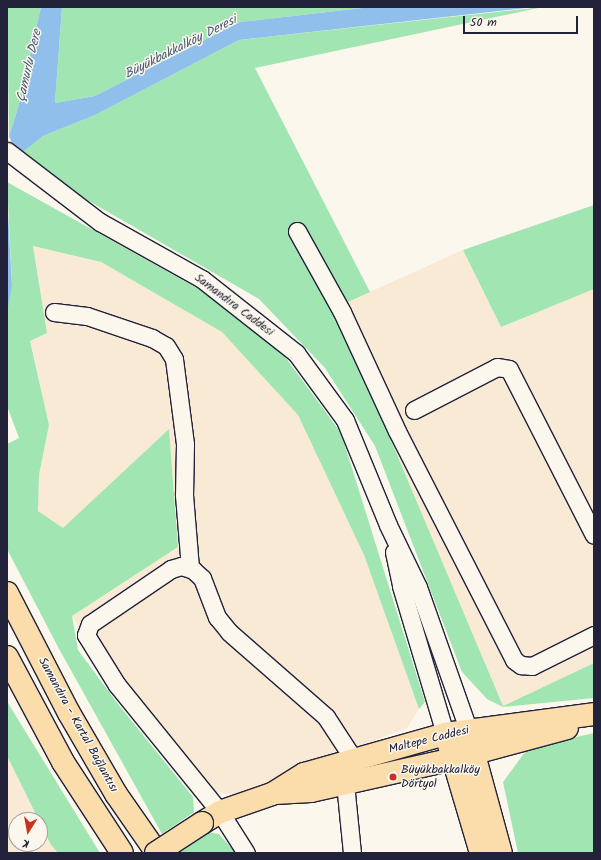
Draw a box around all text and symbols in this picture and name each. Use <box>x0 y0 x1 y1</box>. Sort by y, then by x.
scale bar <box>465 8 580 34</box>
water label: Büyükbakkalköy Deresi <box>122 13 240 83</box>
text: 50 m <box>470 13 497 32</box>
water label: Çamurlu Dere <box>14 28 46 104</box>
street label: Samandıra Caddesi <box>192 271 276 339</box>
street label: Samandıra - Kartal Bağlantısı <box>35 655 121 795</box>
street label: Maltepe Caddesi <box>387 723 471 757</box>
place label: Büyükbakkalköy Dörtyol <box>401 763 480 791</box>
marker: Büyükbakkalköy Dörtyol <box>388 772 398 782</box>
north arrow <box>8 812 48 852</box>
text: K <box>21 833 31 852</box>

